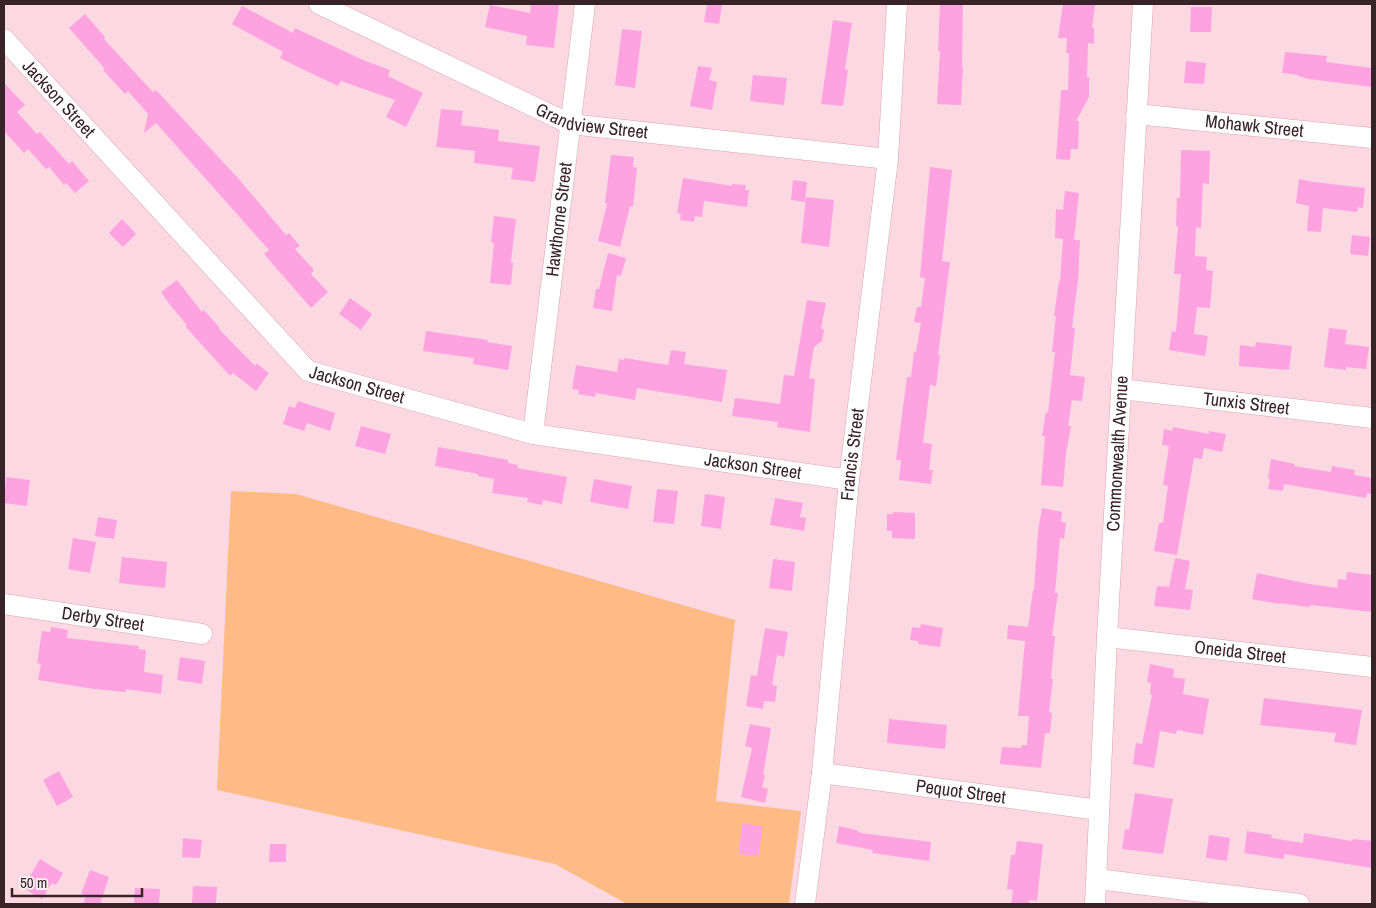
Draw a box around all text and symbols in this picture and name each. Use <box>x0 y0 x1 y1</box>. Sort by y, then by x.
street label: Jackson Street <box>17 54 101 143</box>
street label: Grandview Street <box>532 96 649 144</box>
street label: Mohawk Street <box>1204 108 1305 143</box>
street label: Hawthorne Street <box>539 161 578 278</box>
street label: Jackson Street <box>307 359 408 409</box>
street label: Commonwealth Avenue <box>1100 375 1134 532</box>
street label: Tunxis Street <box>1202 386 1291 420</box>
street label: Francis Street <box>834 407 870 502</box>
street label: Jackson Street <box>703 446 803 485</box>
street label: Derby Street <box>60 600 146 637</box>
street label: Oneida Street <box>1193 634 1287 669</box>
street label: Pequot Street <box>914 773 1007 809</box>
scale bar <box>12 866 142 898</box>
text: 50 m <box>20 872 47 893</box>

